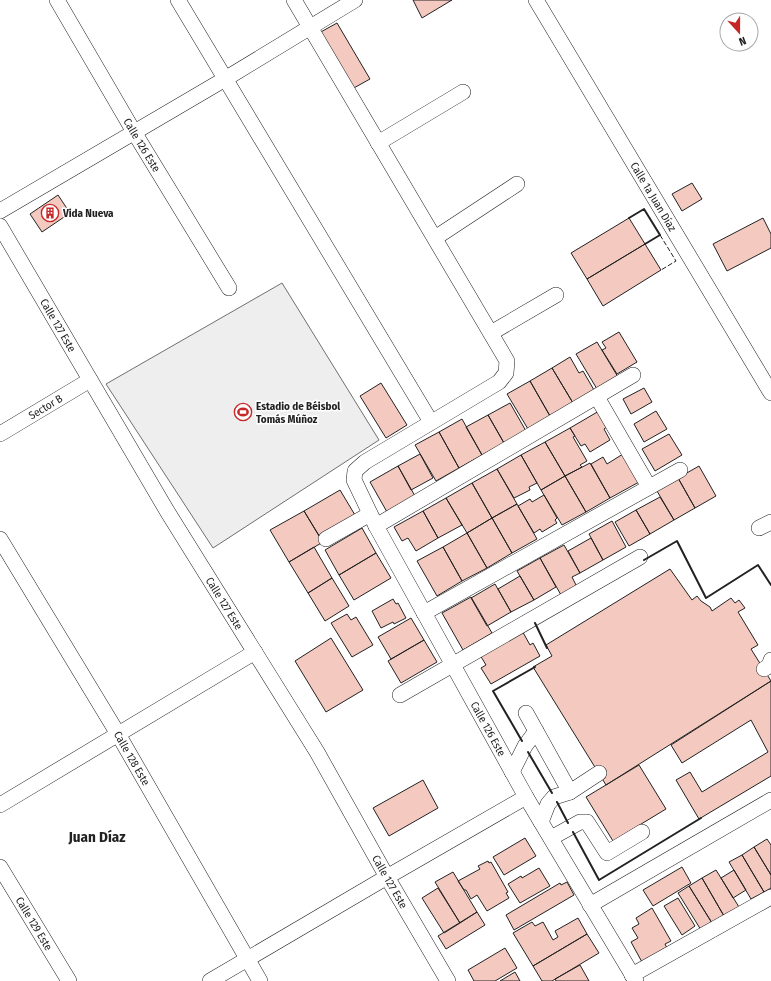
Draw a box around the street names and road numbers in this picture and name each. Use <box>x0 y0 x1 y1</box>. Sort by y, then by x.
street label: Calle 126 Este <box>121 116 163 174</box>
street label: Calle 1a Juan Díaz <box>628 160 680 234</box>
street label: Calle 127 Este <box>38 296 79 354</box>
street label: Sector B <box>26 392 65 422</box>
street label: Calle 127 Este <box>203 575 246 632</box>
street label: Calle 126 Este <box>468 699 509 758</box>
street label: Calle 128 Este <box>111 729 153 788</box>
street label: Calle 127 Este <box>370 853 410 911</box>
street label: Calle 129 Este <box>13 894 55 953</box>

